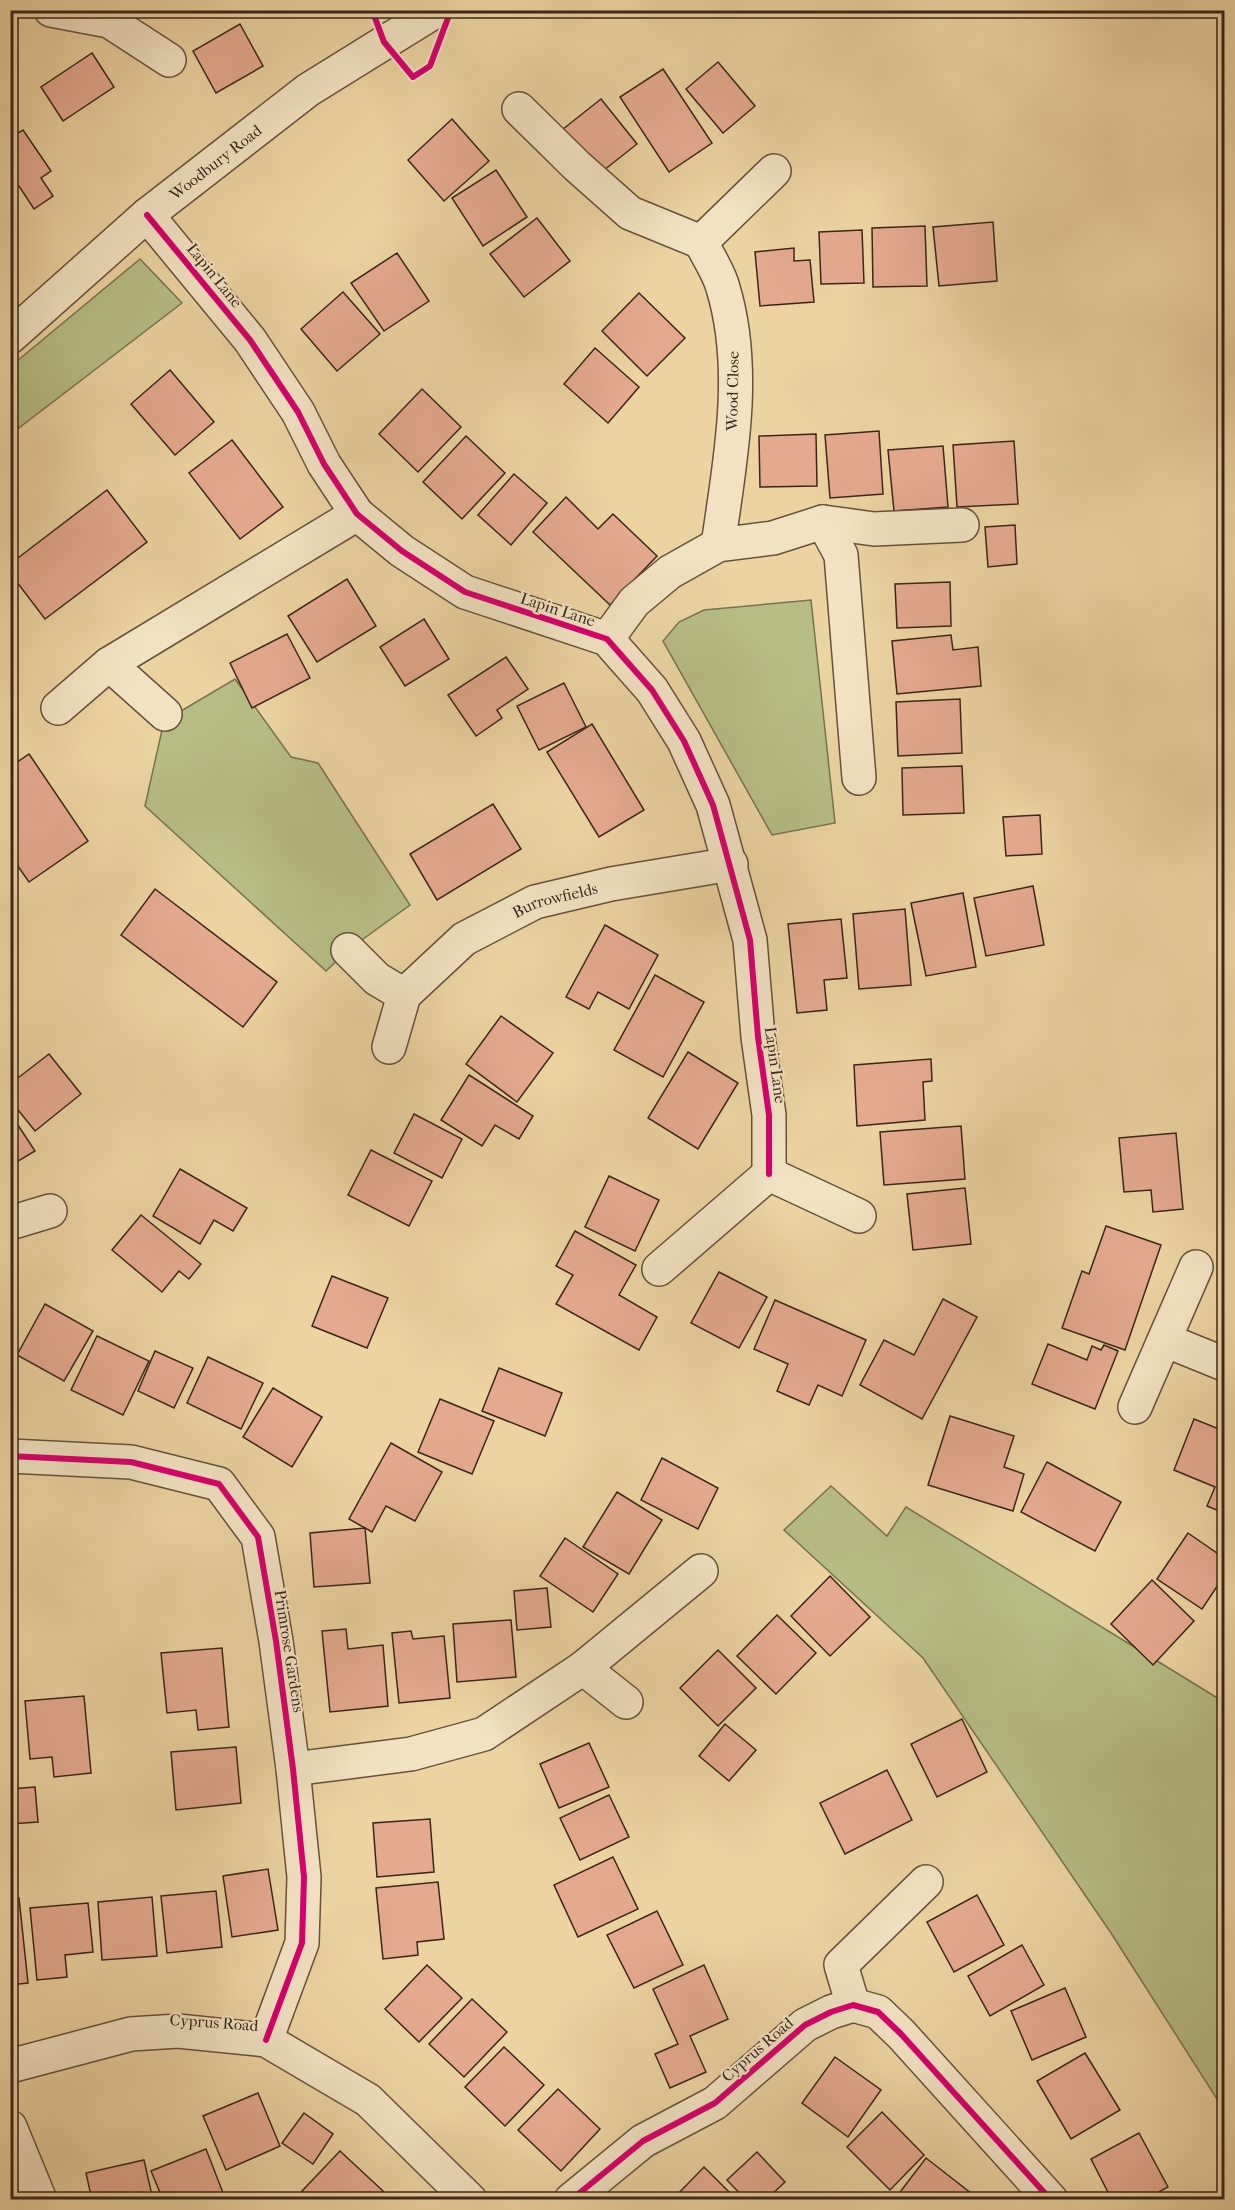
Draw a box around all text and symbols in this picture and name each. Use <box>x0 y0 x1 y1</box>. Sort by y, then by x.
street label: Woodbury Road <box>165 120 266 205</box>
street label: Lapin Lane <box>183 239 246 311</box>
street label: Wood Close <box>722 351 743 432</box>
street label: Lapin Lane <box>518 588 598 630</box>
street label: Burrowfields <box>509 878 600 922</box>
street label: Lapin Lane <box>761 1025 790 1105</box>
street label: Primrose Gardens <box>270 1588 309 1714</box>
street label: Cyprus Road <box>169 2010 259 2035</box>
street label: Cyprus Road <box>718 2013 797 2086</box>

